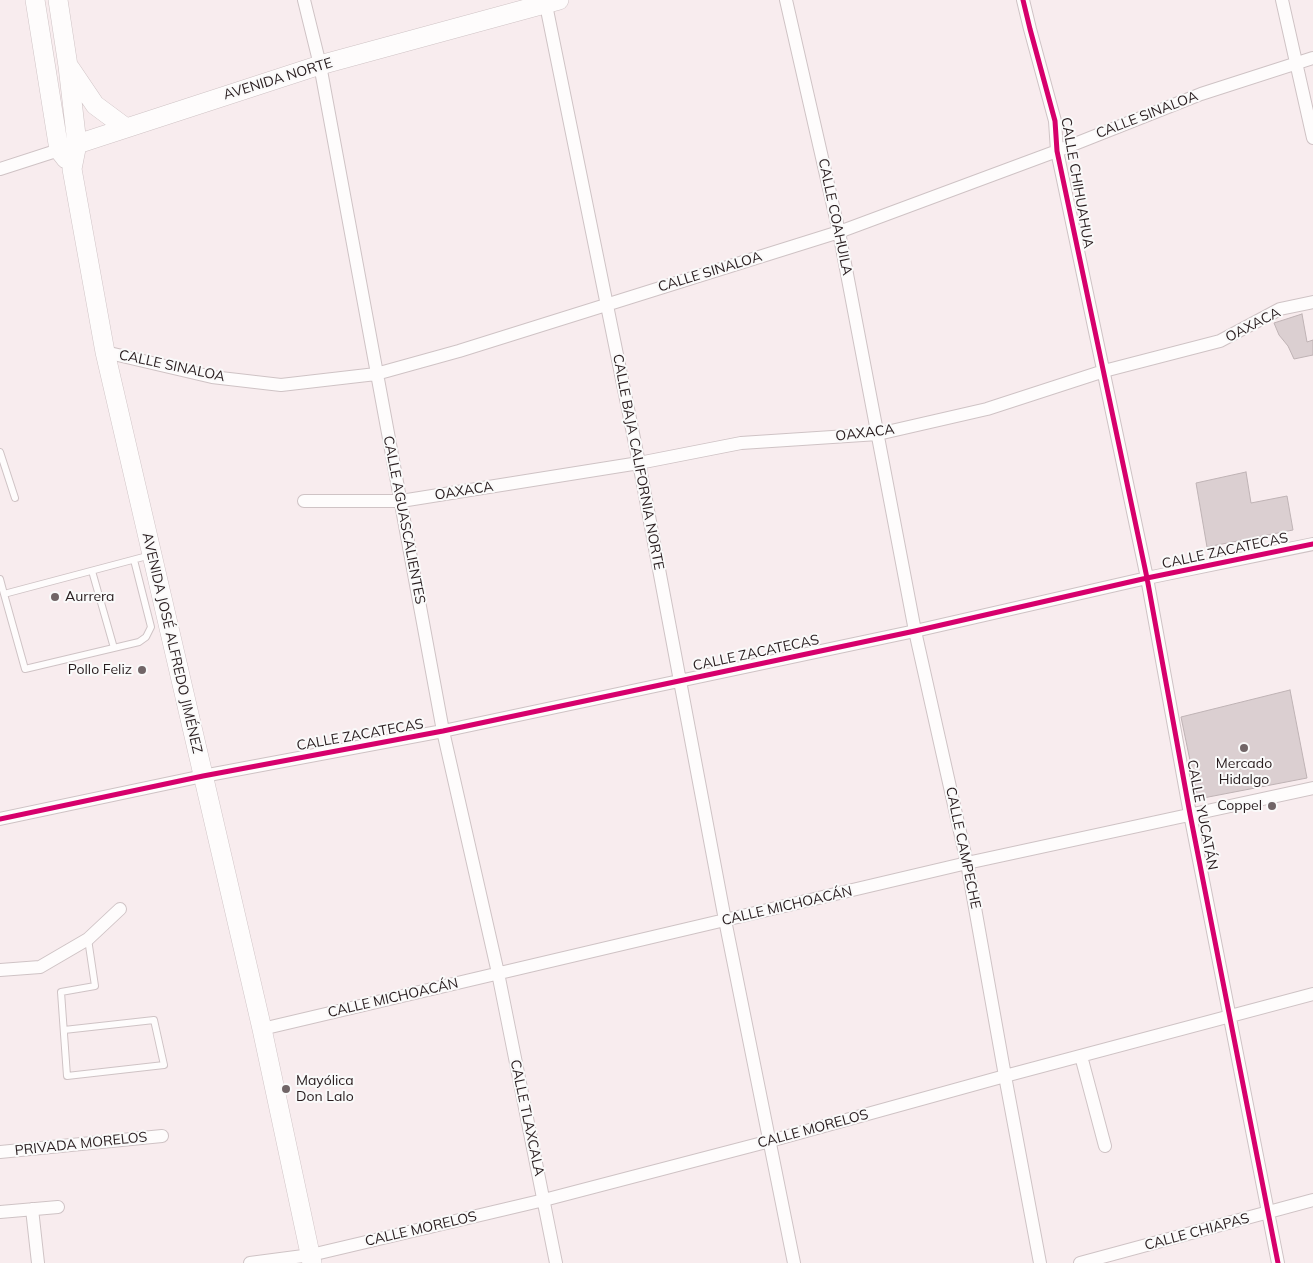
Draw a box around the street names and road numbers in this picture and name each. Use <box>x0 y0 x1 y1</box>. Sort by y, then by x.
street label: AVENIDA NORTE <box>221 54 335 104</box>
street label: CALLE SINALOA <box>1094 88 1200 142</box>
street label: CALLE CHIHUAHUA <box>1057 116 1097 250</box>
street label: CALLE COAHUILA <box>814 157 856 277</box>
street label: CALLE SINALOA <box>656 248 764 296</box>
street label: OAXACA <box>1223 304 1283 346</box>
street label: CALLE SINALOA <box>117 347 227 385</box>
street label: CALLE BAJA CALIFORNIA NORTE <box>609 353 667 571</box>
street label: OAXACA <box>835 421 895 445</box>
street label: CALLE AGUASCALIENTES <box>379 434 429 606</box>
street label: OAXACA <box>433 478 495 504</box>
street label: CALLE ZACATECAS <box>1160 529 1290 573</box>
street label: AVENIDA JOSÉ ALFREDO JIMÉNEZ <box>138 531 206 755</box>
street label: CALLE ZACATECAS <box>691 631 821 675</box>
street label: CALLE ZACATECAS <box>295 716 425 754</box>
street label: CALLE YUCATÁN <box>1183 758 1221 872</box>
street label: CALLE CAMPECHE <box>942 785 984 911</box>
street label: CALLE MICHOACÁN <box>720 883 854 929</box>
street label: CALLE MICHOACÁN <box>326 975 460 1021</box>
street label: CALLE TLAXCALA <box>506 1058 548 1178</box>
street label: CALLE MORELOS <box>756 1106 870 1152</box>
street label: PRIVADA MORELOS <box>14 1129 148 1159</box>
street label: CALLE MORELOS <box>363 1208 479 1250</box>
street label: CALLE CHIAPAS <box>1143 1210 1251 1254</box>

